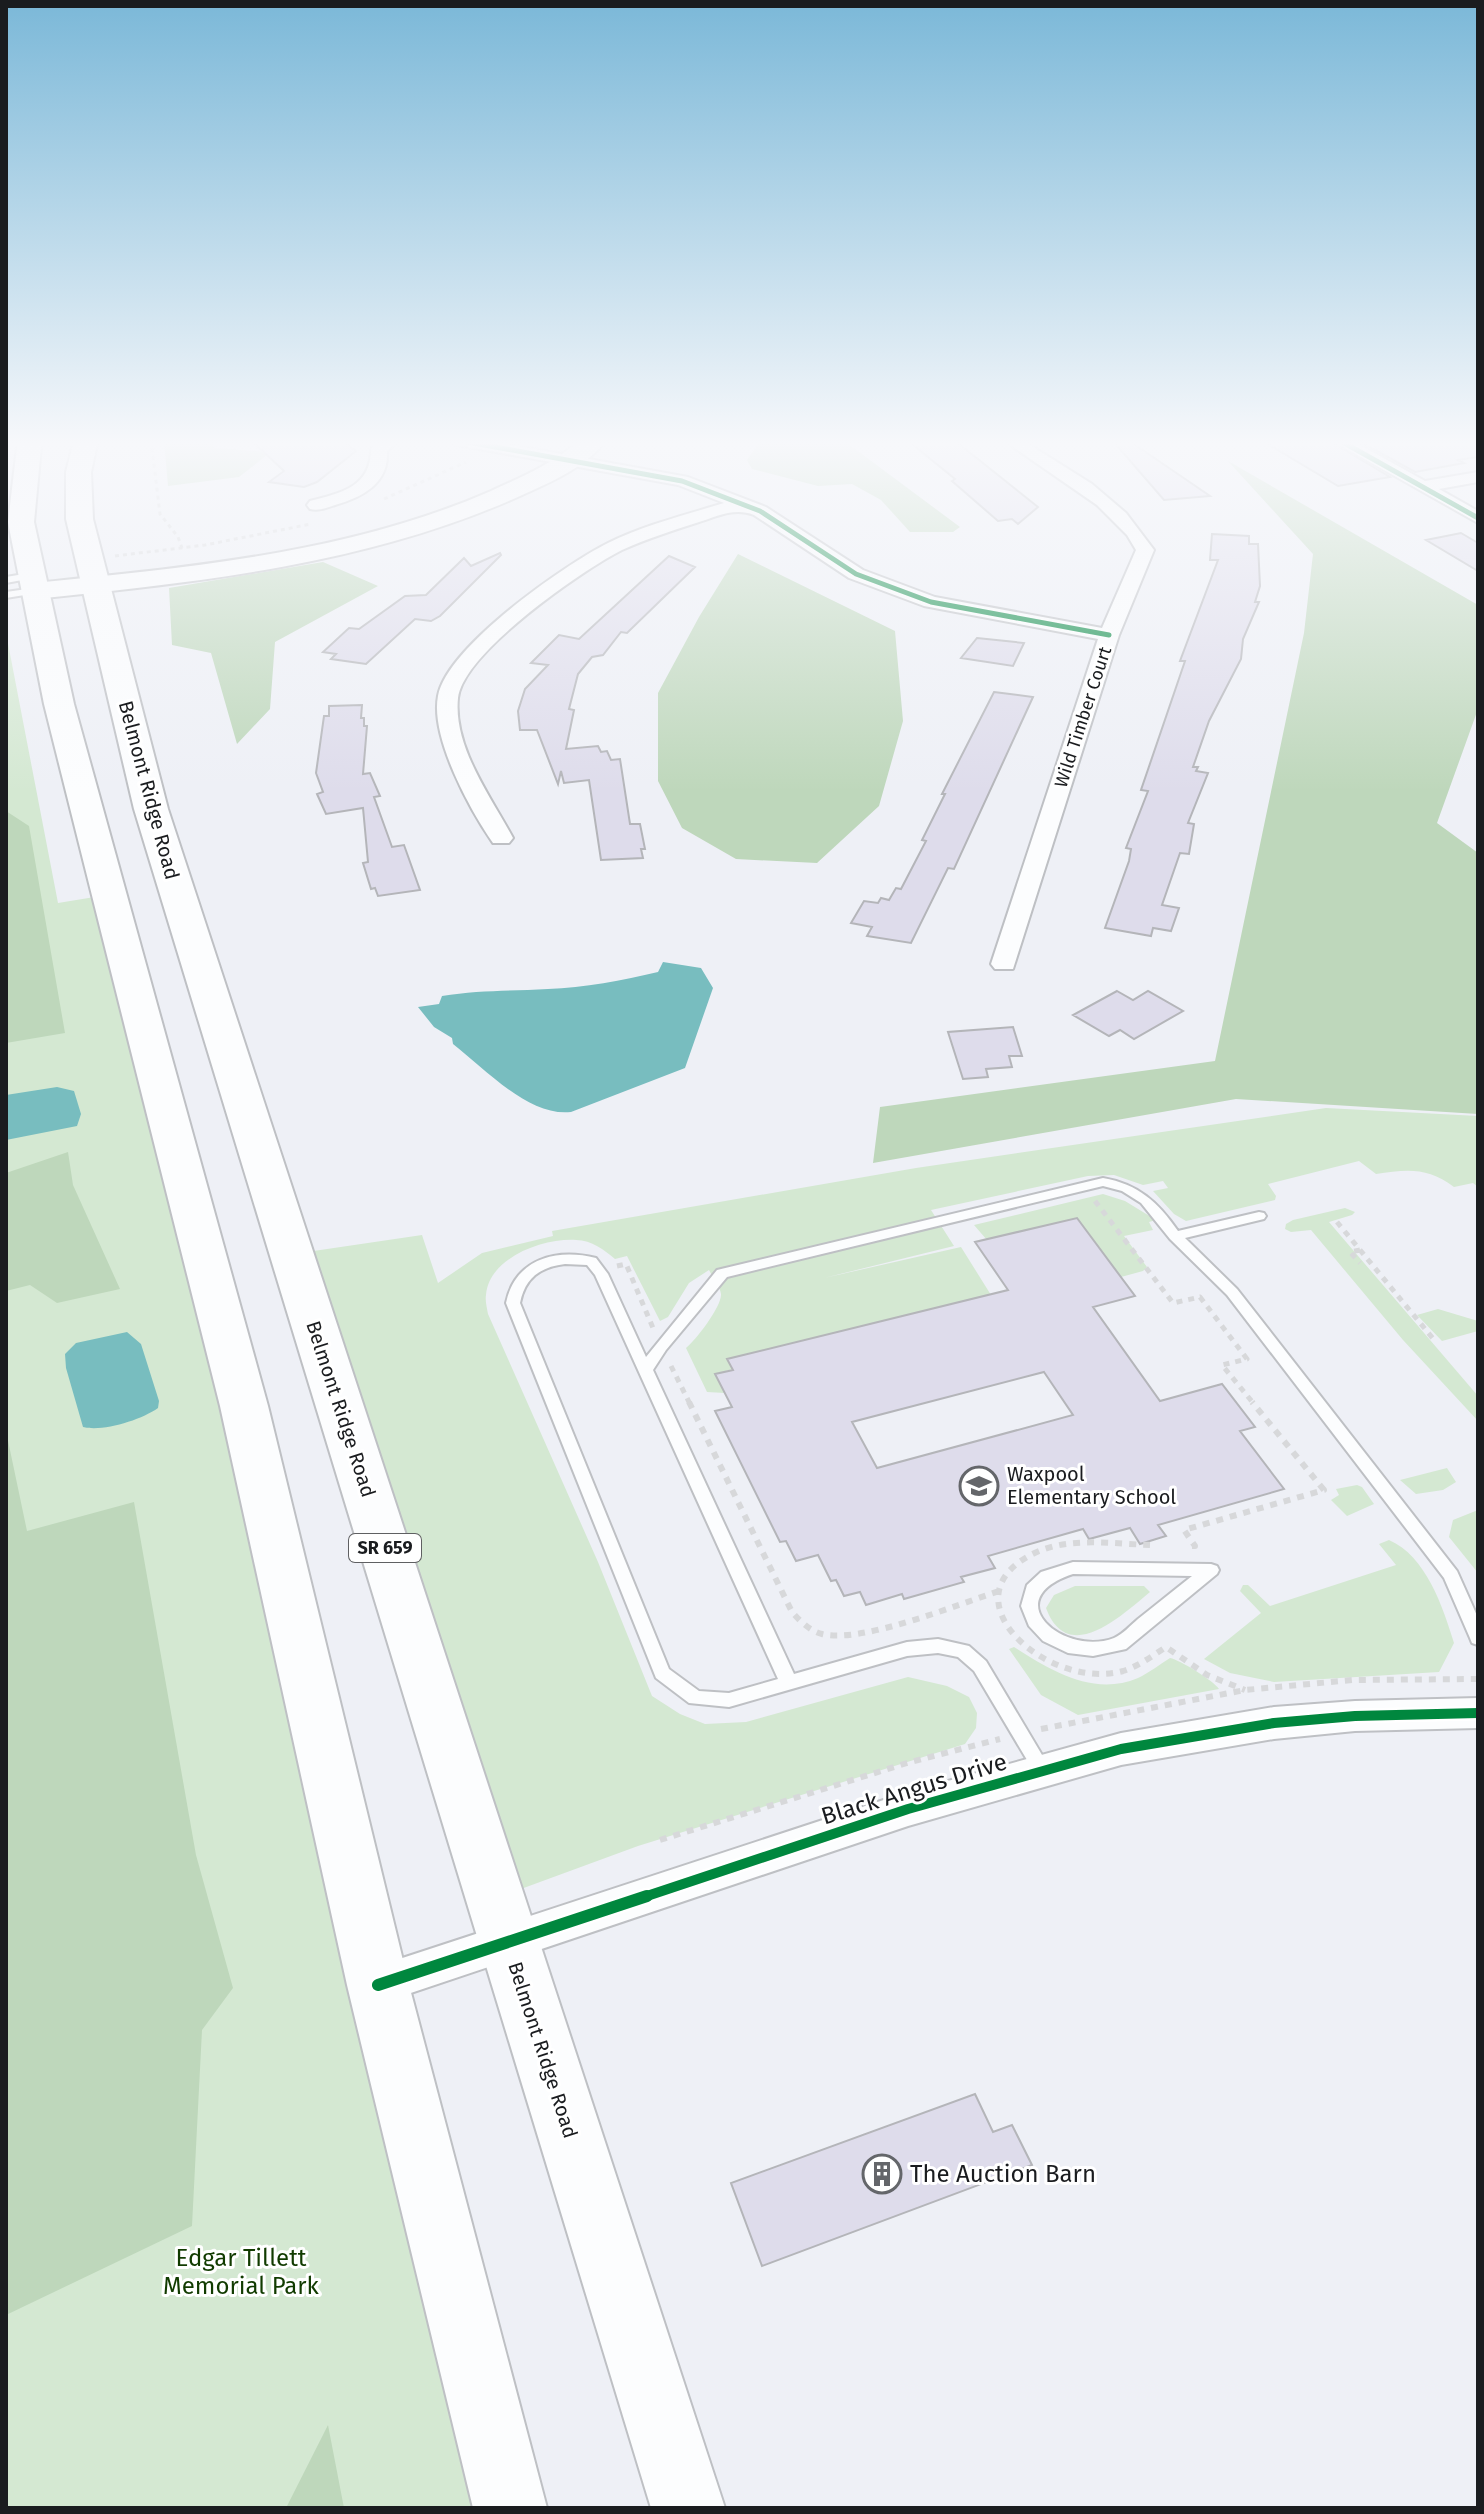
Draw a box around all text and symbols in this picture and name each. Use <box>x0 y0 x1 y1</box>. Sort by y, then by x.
street label: Wild Timber Court <box>1050 643 1116 790</box>
street label: Belmont Ridge Road <box>114 698 184 882</box>
street label: Belmont Ridge Road <box>301 1318 381 1500</box>
place label: Waxpool Elementary School <box>1007 1462 1176 1509</box>
school or university icon: Waxpool Elementary School <box>958 1465 1000 1507</box>
road number: SR 659 <box>349 1534 421 1562</box>
street label: Black Angus Drive <box>818 1747 1010 1831</box>
street label: Belmont Ridge Road <box>503 1959 583 2141</box>
building icon: The Auction Barn <box>861 2153 903 2195</box>
place label: The Auction Barn <box>910 2160 1096 2188</box>
park label: Edgar Tillett Memorial Park <box>163 2244 320 2300</box>

